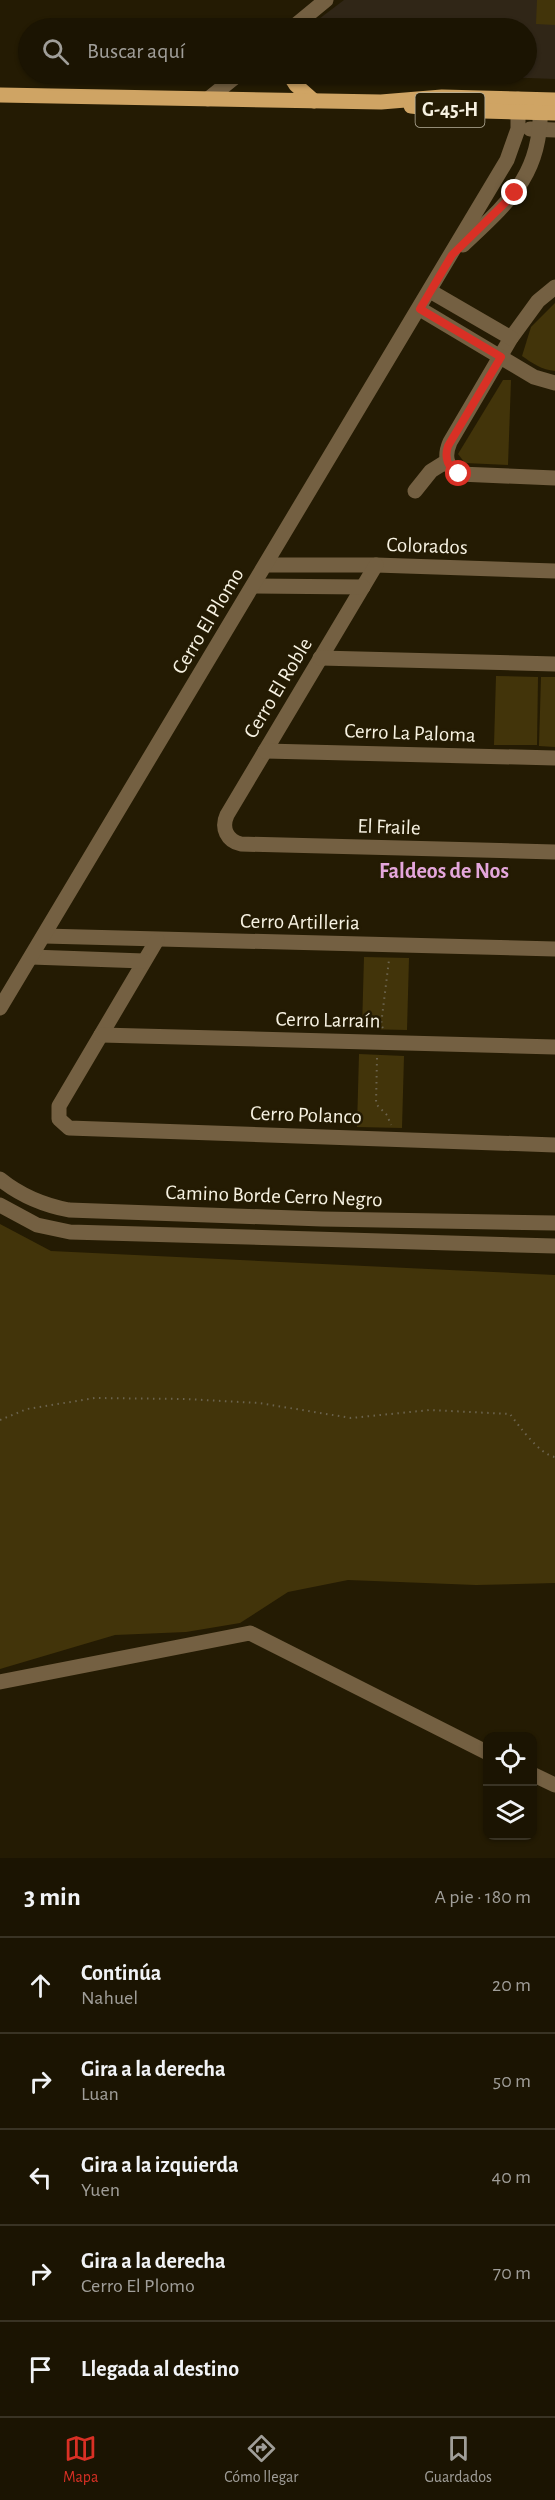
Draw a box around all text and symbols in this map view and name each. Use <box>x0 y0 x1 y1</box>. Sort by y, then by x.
search box <box>18 18 537 84</box>
icon: search <box>39 35 72 68</box>
text: Buscar aquí <box>87 40 185 62</box>
road number: G-45-H <box>416 93 484 127</box>
route end <box>501 179 527 205</box>
route start <box>445 460 471 486</box>
street label: Colorados <box>386 534 468 558</box>
street label: Cerro El Plomo <box>168 564 248 678</box>
street label: Cerro El Roble <box>240 634 316 742</box>
street label: Cerro La Paloma <box>344 720 476 746</box>
street label: El Fraile <box>357 815 421 839</box>
district label: Faldeos de Nos <box>379 860 509 882</box>
street label: Cerro Artilleria <box>240 910 360 934</box>
street label: Cerro Larraín <box>275 1009 381 1031</box>
street label: Cerro Polanco <box>250 1103 362 1127</box>
street label: Camino Borde Cerro Negro <box>165 1182 383 1210</box>
map controls <box>483 1732 537 1840</box>
button: locate <box>483 1732 537 1786</box>
button: layers <box>483 1786 537 1840</box>
text: 3 min <box>24 1884 81 1910</box>
text: A pie · 180 m <box>435 1887 531 1907</box>
text: Continúa <box>81 1962 161 1984</box>
icon: ahead <box>24 1969 57 2002</box>
text: 20 m <box>492 1975 531 1995</box>
text: Nahuel <box>81 1988 138 2008</box>
text: Gira a la derecha <box>81 2058 226 2080</box>
icon: right <box>24 2065 57 2098</box>
text: 50 m <box>493 2071 531 2091</box>
text: Luan <box>81 2084 119 2104</box>
text: Gira a la izquierda <box>81 2154 239 2176</box>
icon: left <box>24 2161 57 2194</box>
text: 40 m <box>492 2167 531 2187</box>
text: Yuen <box>81 2180 120 2200</box>
text: Gira a la derecha <box>81 2250 226 2272</box>
icon: right <box>24 2257 57 2290</box>
text: 70 m <box>493 2263 531 2283</box>
text: Cerro El Plomo <box>81 2276 195 2296</box>
icon: arrive <box>24 2353 57 2386</box>
text: Llegada al destino <box>81 2358 239 2380</box>
tab: Mapa <box>63 2432 98 2487</box>
tab: Cómo llegar <box>224 2432 298 2487</box>
tab: Guardados <box>424 2432 492 2487</box>

